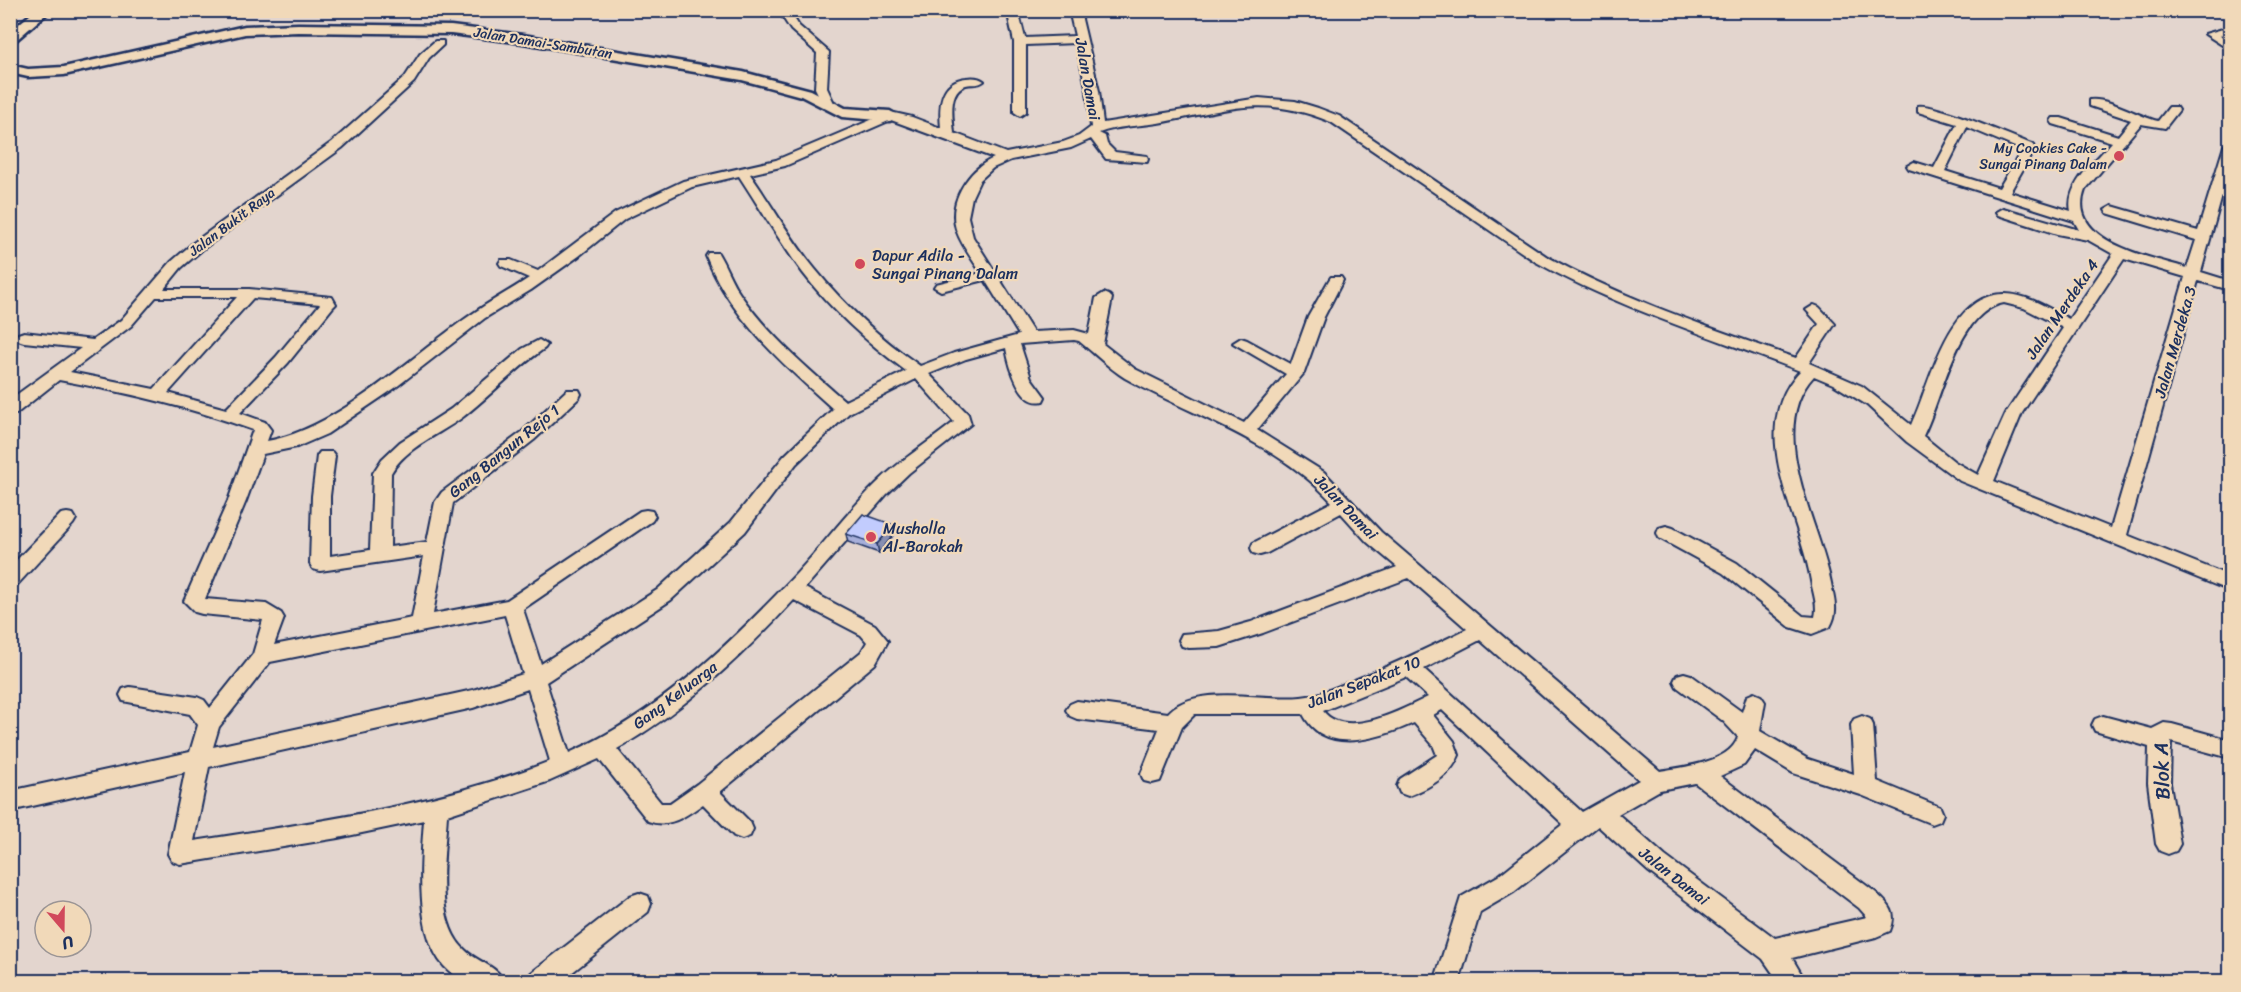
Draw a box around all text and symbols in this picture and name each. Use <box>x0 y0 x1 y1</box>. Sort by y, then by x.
street label: Jalan Damai-Sambutan <box>471 20 614 66</box>
street label: Jalan Damai <box>1066 35 1110 123</box>
place label: My Cookies Cake - Sungai Pinang Dalam <box>1979 136 2107 177</box>
marker: My Cookies Cake - Sungai Pinang Dalam <box>2112 149 2126 163</box>
street label: Jalan Bukit Raya <box>183 181 281 264</box>
place label: Dapur Adila - Sungai Pinang Dalam <box>872 241 1018 288</box>
street label: Jalan Merdeka 4 <box>2017 253 2107 366</box>
marker: Dapur Adila - Sungai Pinang Dalam <box>853 257 867 271</box>
street label: Jalan Merdeka 3 <box>2145 283 2205 402</box>
street label: Gang Bangun Rejo 1 <box>442 397 566 505</box>
street label: Jalan Damai <box>1306 466 1386 547</box>
place label: Musholla Al-Barokah <box>882 514 963 561</box>
marker: Musholla Al-Barokah <box>864 530 878 544</box>
street label: Jalan Sepakat 10 <box>1302 647 1425 717</box>
street label: Gang Keluarga <box>626 653 725 737</box>
street label: Blok A <box>2144 742 2180 800</box>
street label: Jalan Damai <box>1631 838 1716 913</box>
north arrow <box>33 899 93 959</box>
text: U <box>57 927 78 959</box>

